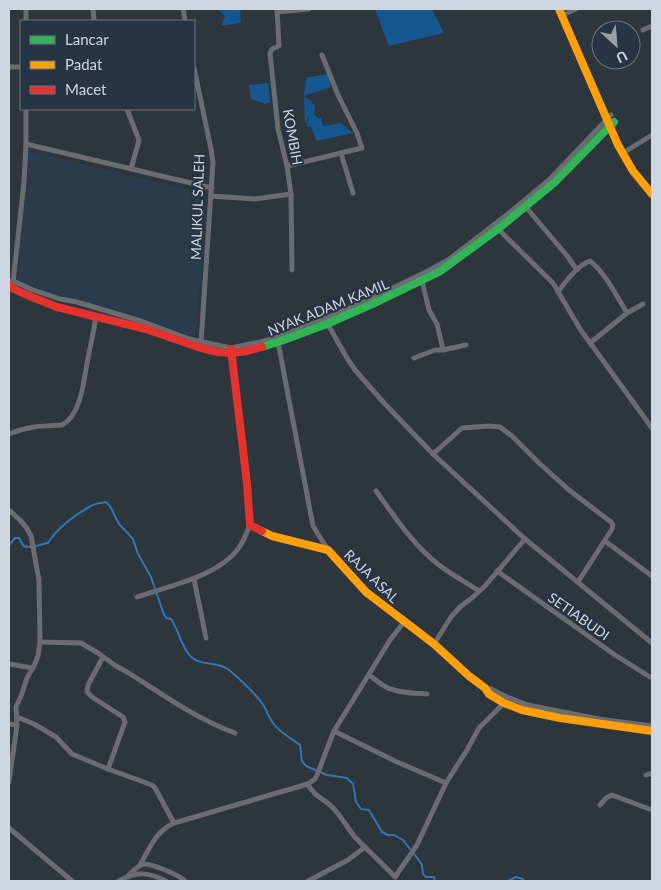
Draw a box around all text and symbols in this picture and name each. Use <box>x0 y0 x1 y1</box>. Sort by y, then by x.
legend <box>20 20 195 110</box>
north arrow <box>591 20 641 70</box>
text: Lancar <box>65 30 109 48</box>
text: U <box>614 47 630 67</box>
text: Padat <box>65 55 103 73</box>
text: Macet <box>65 80 107 98</box>
street label: KOMBIH <box>280 108 306 166</box>
street label: MALIKUL SALEH <box>187 154 207 260</box>
street label: NYAK ADAM KAMIL <box>265 275 391 339</box>
street label: RAJA ASAL <box>341 546 403 606</box>
street label: SETIABUDI <box>545 589 613 643</box>

